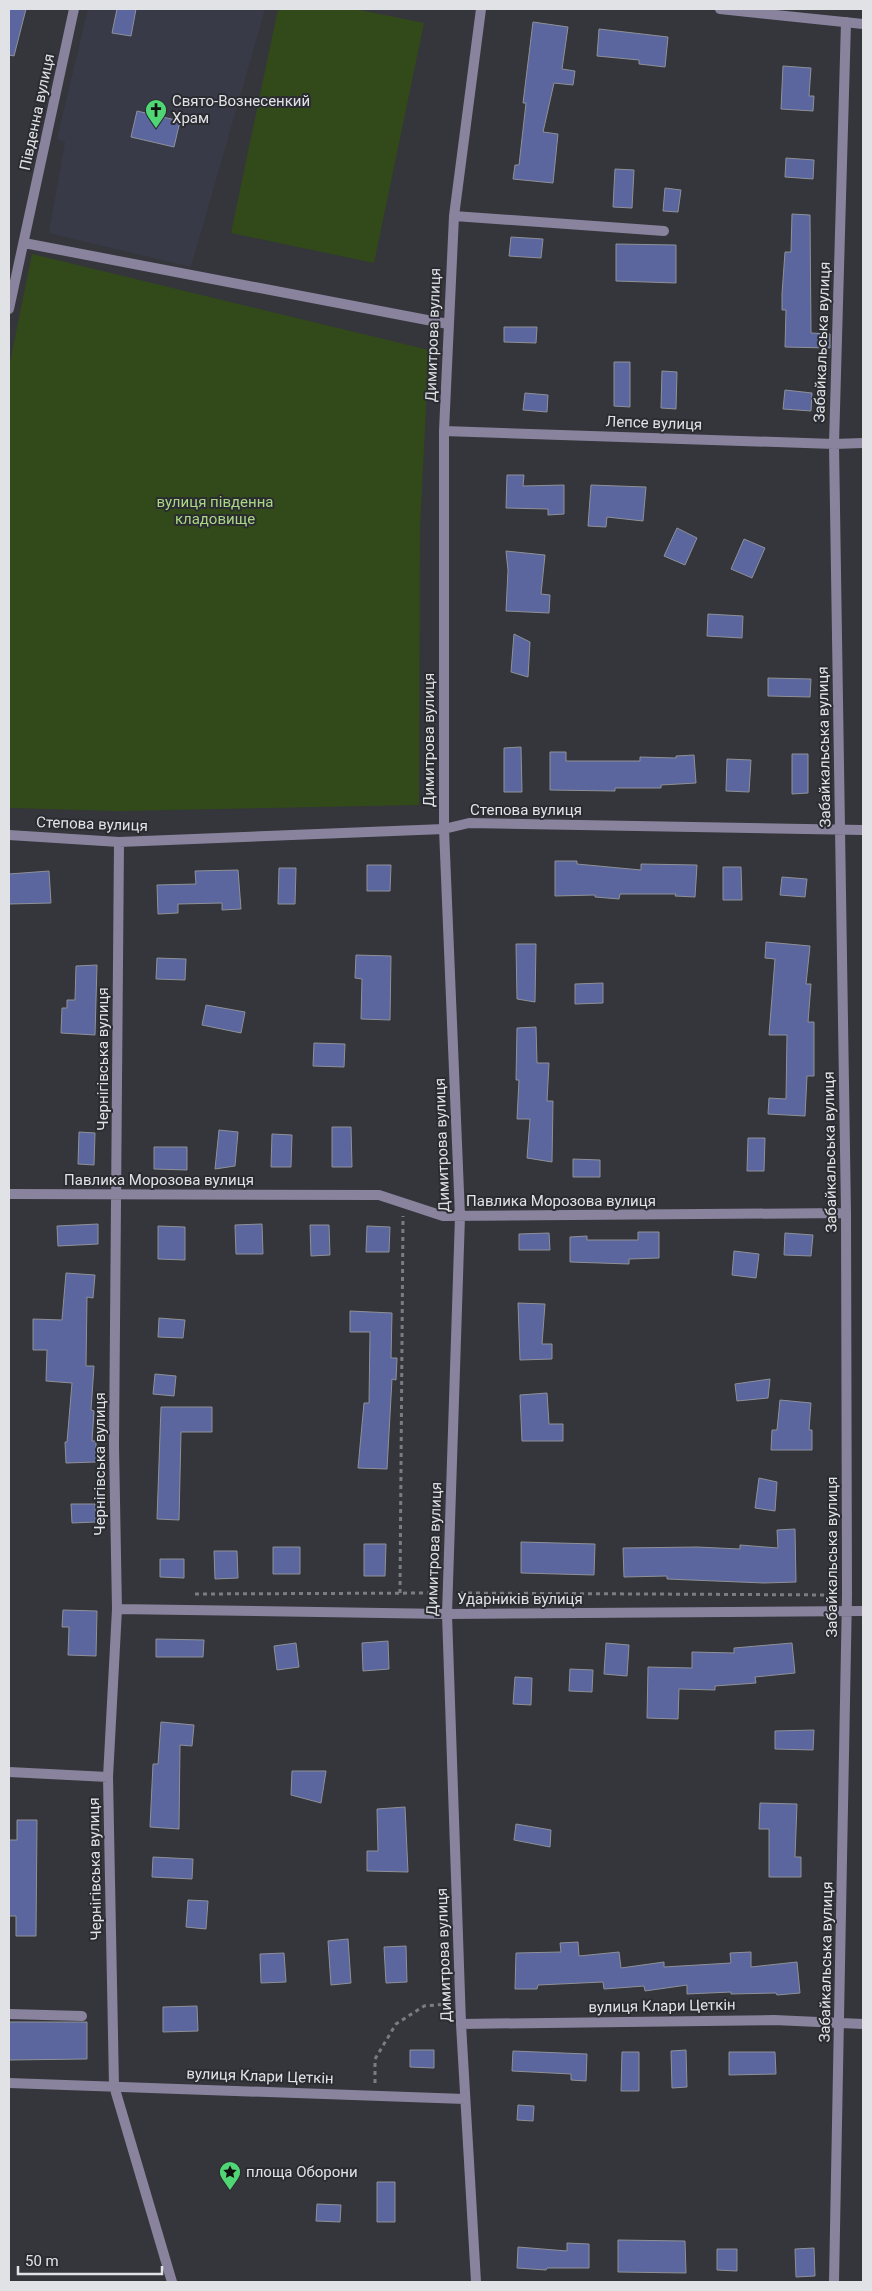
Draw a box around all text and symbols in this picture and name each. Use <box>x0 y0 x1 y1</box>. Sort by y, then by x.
street label: Південна вулиця <box>16 52 58 172</box>
place label: Свято-Вознесенкий Храм <box>172 92 310 127</box>
church icon: Свято-Вознесенкий Храм <box>144 98 168 129</box>
street label: Забайкальська вулиця <box>810 261 834 423</box>
street label: Димитрова вулиця <box>422 268 444 402</box>
street label: Лепсе вулиця <box>605 412 703 434</box>
park label: вулиця південна кладовище <box>157 493 273 528</box>
street label: Забайкальська вулиця <box>814 666 834 828</box>
street label: Димитрова вулиця <box>420 673 438 807</box>
street label: Степова вулиця <box>470 801 582 819</box>
street label: Степова вулиця <box>36 813 148 835</box>
street label: Чернігівська вулиця <box>94 987 112 1131</box>
street label: Забайкальська вулиця <box>820 1071 840 1233</box>
street label: Димитрова вулиця <box>431 1078 453 1212</box>
street label: Павлика Морозова вулиця <box>64 1171 254 1189</box>
street label: Павлика Морозова вулиця <box>466 1192 656 1210</box>
street label: Чернігівська вулиця <box>91 1392 109 1536</box>
street label: Забайкальська вулиця <box>823 1476 841 1638</box>
street label: Димитрова вулиця <box>423 1482 445 1616</box>
street label: Ударників вулиця <box>457 1590 583 1608</box>
street label: Чернігівська вулиця <box>85 1797 105 1941</box>
street label: Забайкальська вулиця <box>816 1881 836 2043</box>
street label: Димитрова вулиця <box>433 1888 455 2022</box>
street label: вулиця Клари Цеткін <box>588 1996 736 2016</box>
street label: вулиця Клари Цеткін <box>186 2064 334 2088</box>
place icon: площа Оборони <box>218 2160 242 2191</box>
place label: площа Оборони <box>246 2163 358 2181</box>
scale bar <box>18 2244 161 2276</box>
text: 50 m <box>25 2252 59 2270</box>

